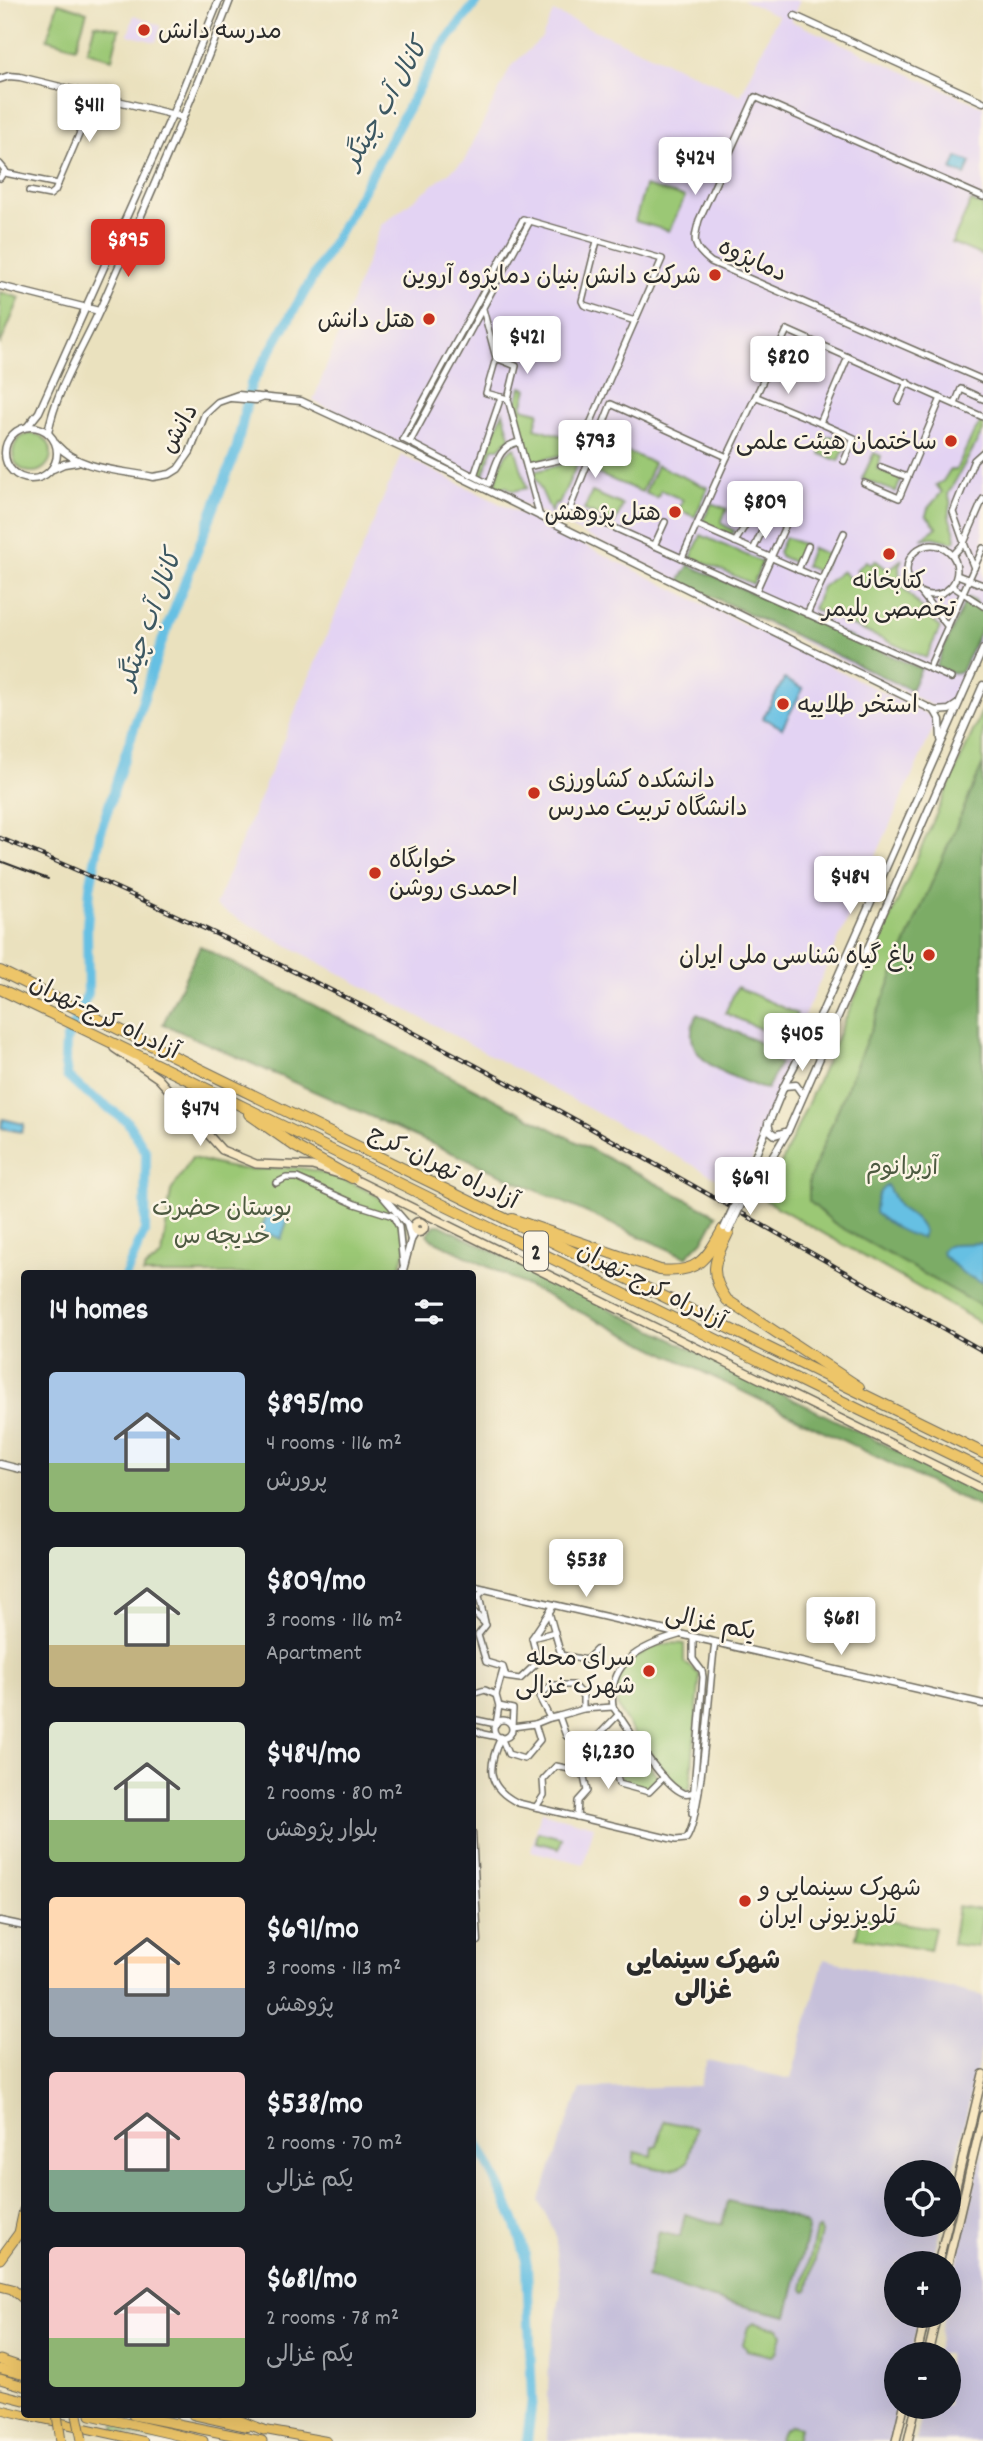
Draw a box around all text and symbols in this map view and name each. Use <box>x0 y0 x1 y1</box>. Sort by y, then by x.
place label: مدرسه دانش <box>158 16 282 50</box>
marker: مدرسه دانش <box>136 22 152 38</box>
water label: کانال آب چیتگر <box>333 29 442 179</box>
pin: $411 <box>48 85 130 144</box>
text: $411 <box>73 90 105 123</box>
pin: $424 <box>654 138 736 197</box>
text: $424 <box>675 143 715 176</box>
pin: $895 <box>87 219 169 279</box>
text: $895 <box>107 225 149 258</box>
street label: دماپژوه <box>712 231 792 292</box>
place label: شرکت دانش بنیان دماپژوه آروین <box>402 261 701 295</box>
marker: شرکت دانش بنیان دماپژوه آروین <box>707 267 723 283</box>
place label: هتل دانش <box>317 305 415 339</box>
marker: هتل دانش <box>421 311 437 327</box>
pin: $421 <box>486 316 568 376</box>
text: $421 <box>509 322 545 355</box>
pin: $820 <box>747 336 829 396</box>
text: $820 <box>766 342 810 375</box>
street label: دانش <box>153 398 208 461</box>
pin: $793 <box>554 420 636 480</box>
text: $793 <box>574 426 616 459</box>
place label: ساختمان هیئت علمی <box>736 427 937 461</box>
marker: ساختمان هیئت علمی <box>943 433 959 449</box>
pin: $809 <box>724 482 806 541</box>
text: $809 <box>743 487 787 520</box>
place label: هتل پژوهش <box>545 498 661 532</box>
marker: هتل پژوهش <box>667 504 683 520</box>
water label: کانال آب چیتگر <box>108 541 195 697</box>
marker: کتابخانه تخصصی پلیمر <box>881 546 897 562</box>
place label: کتابخانه تخصصی پلیمر <box>820 566 957 628</box>
place label: استخر طلاییه <box>797 690 918 724</box>
marker: استخر طلاییه <box>775 696 791 712</box>
place label: دانشکده کشاورزی دانشگاه تربیت مدرس <box>548 765 748 827</box>
marker: دانشکده کشاورزی دانشگاه تربیت مدرس <box>526 785 542 801</box>
place label: خوابگاه احمدی روشن <box>389 845 518 907</box>
pin: $484 <box>809 856 891 916</box>
text: $484 <box>830 862 870 895</box>
marker: خوابگاه احمدی روشن <box>367 865 383 881</box>
place label: باغ گیاه‌ شناسی ملی ایران <box>679 941 915 975</box>
marker: باغ گیاه‌ شناسی ملی ایران <box>921 947 937 963</box>
street label: آزادراه کرج-تهران <box>23 968 185 1070</box>
pin: $405 <box>761 1014 843 1073</box>
text: $405 <box>780 1019 824 1052</box>
pin: $474 <box>159 1088 241 1148</box>
text: $474 <box>180 1094 220 1127</box>
street label: آزادراه تهران-کرج <box>362 1118 524 1220</box>
park label: آربرانوم <box>866 1152 939 1186</box>
pin: $691 <box>709 1158 791 1217</box>
text: $691 <box>731 1163 769 1196</box>
park label: بوستان حضرت خدیجه س <box>152 1193 292 1255</box>
road number: 2 <box>524 1232 548 1270</box>
street label: آزادراه کرج-تهران <box>570 1235 732 1340</box>
text: 14 homes <box>49 1291 148 1334</box>
icon: filters <box>410 1293 448 1331</box>
text: $895/mo <box>266 1385 363 1428</box>
icon: home <box>105 1400 189 1484</box>
text: 4 rooms · 116 m² <box>266 1428 402 1461</box>
text: پرورش <box>266 1465 328 1498</box>
pin: $538 <box>545 1540 627 1599</box>
text: $538 <box>565 1545 607 1578</box>
text: $809/mo <box>266 1562 366 1605</box>
icon: home <box>105 1575 189 1659</box>
pin: $681 <box>800 1598 882 1657</box>
street label: یکم غزالی <box>662 1599 759 1651</box>
text: $681 <box>822 1603 860 1636</box>
text: 3 rooms · 116 m² <box>266 1605 403 1638</box>
text: Apartment <box>266 1638 362 1671</box>
place label: سرای محله شهرک غزالی <box>515 1643 635 1705</box>
marker: سرای محله شهرک غزالی <box>641 1663 657 1679</box>
pin: $1,230 <box>551 1732 665 1791</box>
text: $484/mo <box>266 1735 361 1778</box>
text: $1,230 <box>581 1737 635 1770</box>
icon: home <box>105 1750 189 1834</box>
text: 2 rooms · 80 m² <box>266 1778 403 1811</box>
text: بلوار پژوهش <box>266 1815 378 1848</box>
place label: شهرک سینمایی و تلویزیونی ایران <box>757 1873 921 1935</box>
marker: شهرک سینمایی و تلویزیونی ایران <box>737 1893 753 1909</box>
text: $691/mo <box>266 1910 359 1953</box>
icon: home <box>105 1925 189 2009</box>
district label: شهرک سینمایی غزالی <box>626 1944 780 2011</box>
text: 3 rooms · 113 m² <box>266 1953 402 1986</box>
text: پژوهش <box>266 1990 334 2023</box>
text: $538/mo <box>266 2085 363 2128</box>
icon: home <box>105 2100 189 2184</box>
text: 2 rooms · 70 m² <box>266 2128 402 2161</box>
map controls <box>884 2160 961 2419</box>
button: locate <box>884 2160 961 2237</box>
text: یکم غزالی <box>266 2165 354 2198</box>
button: + <box>884 2251 961 2328</box>
text: $681/mo <box>266 2260 357 2303</box>
icon: home <box>105 2275 189 2359</box>
text: 2 rooms · 78 m² <box>266 2303 399 2336</box>
text: یکم غزالی <box>266 2340 354 2373</box>
button: − <box>884 2342 961 2419</box>

